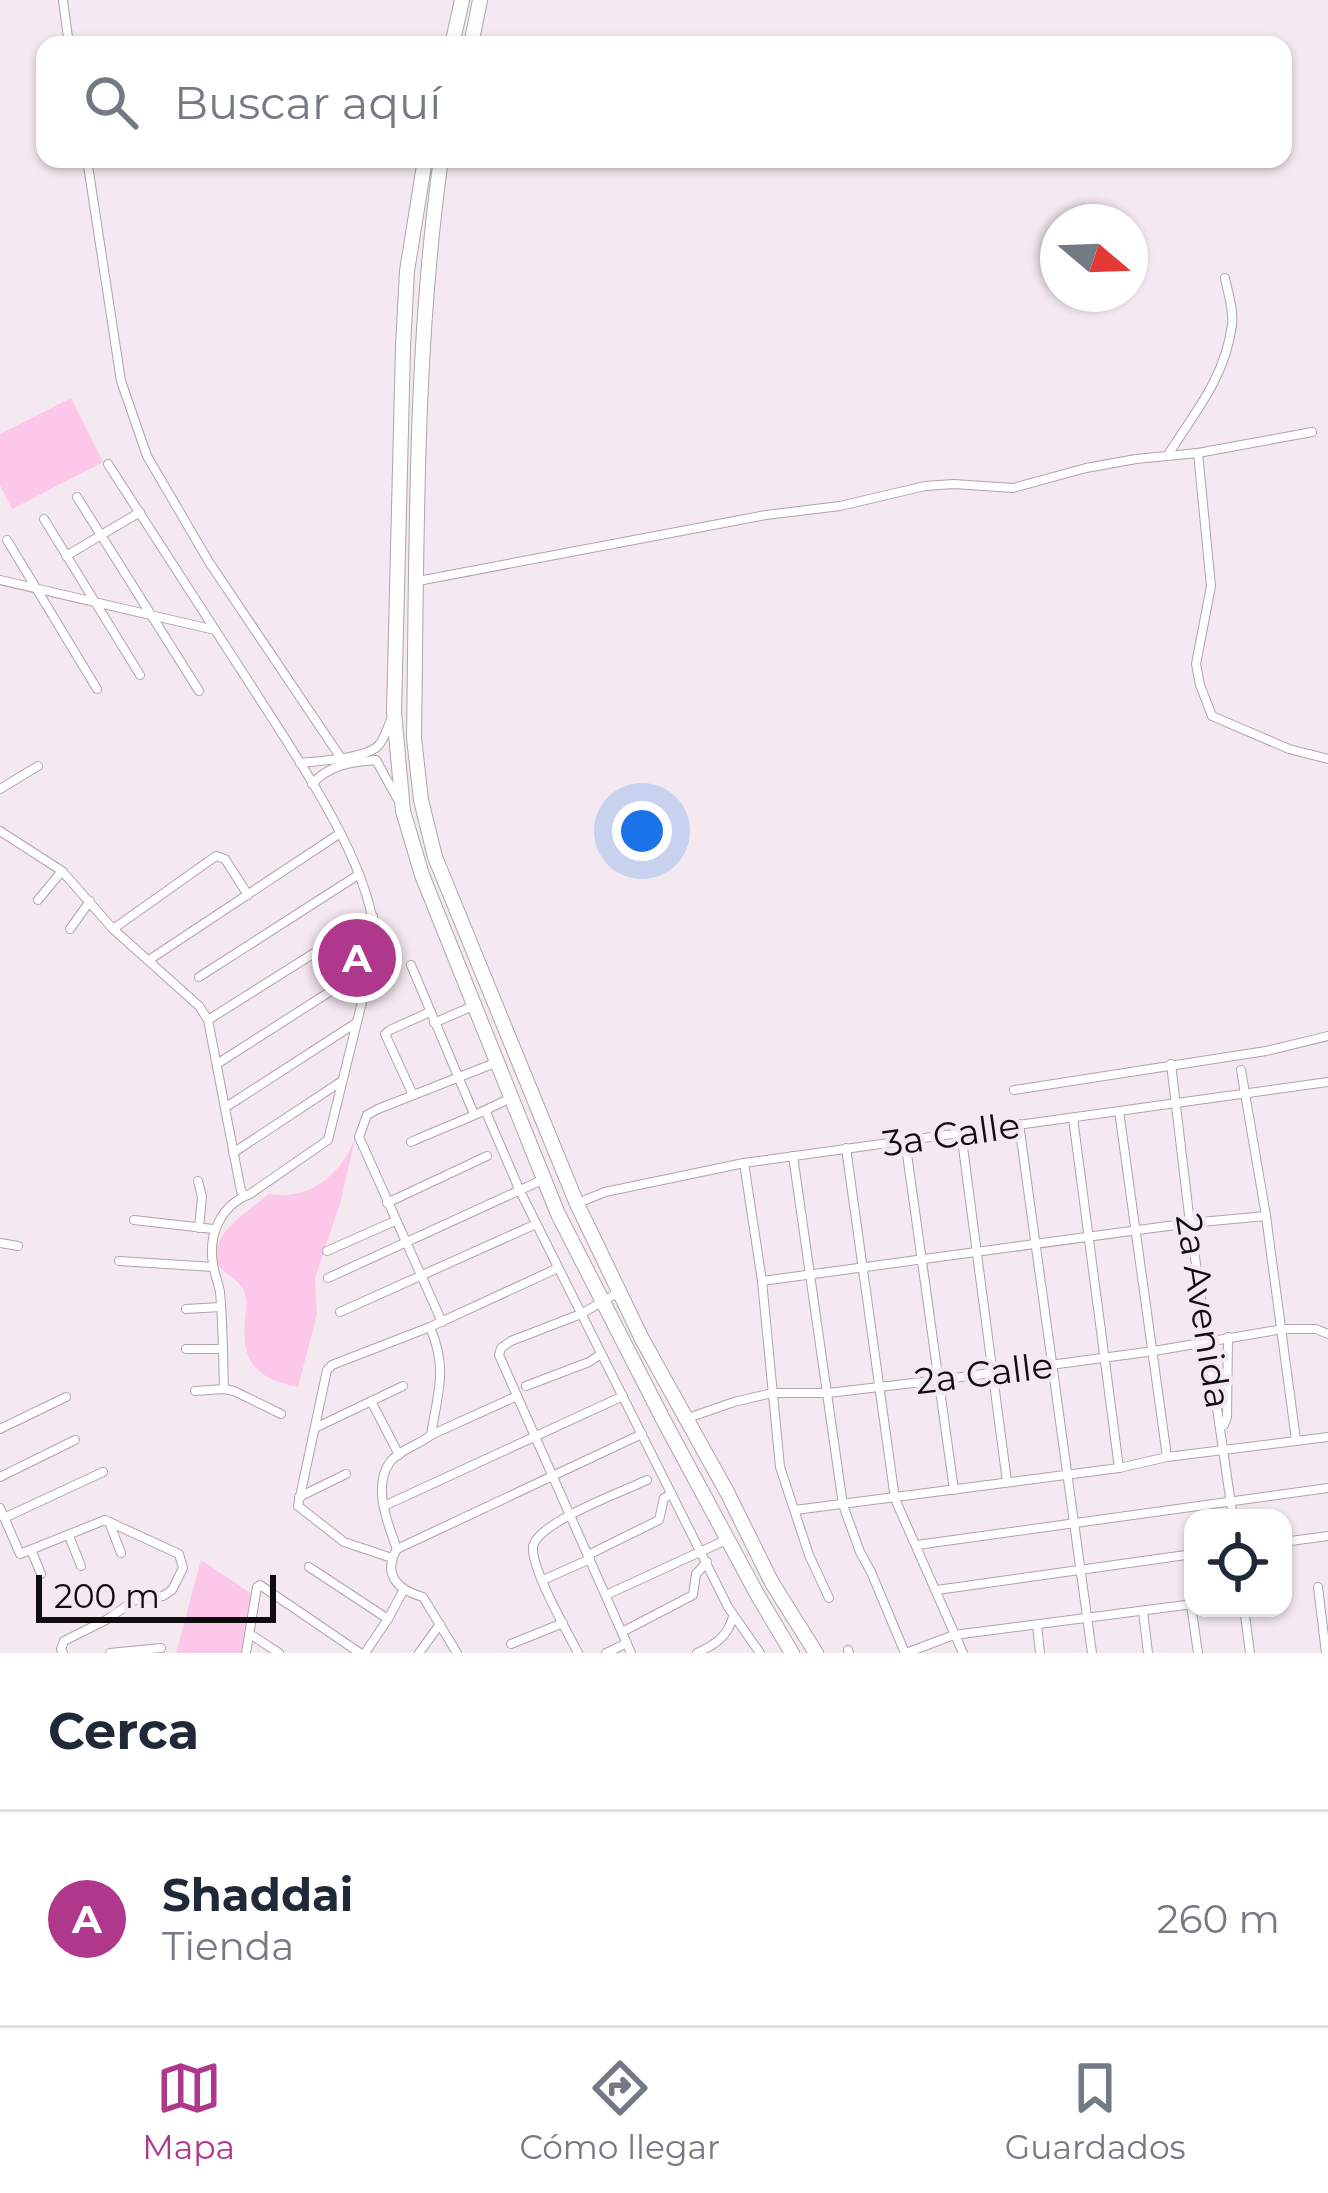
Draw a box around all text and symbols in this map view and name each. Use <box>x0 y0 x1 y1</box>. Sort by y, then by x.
search box <box>36 36 1292 168</box>
icon: search <box>78 69 144 135</box>
text: Buscar aquí <box>174 75 441 130</box>
north arrow <box>1040 204 1148 312</box>
your location <box>612 801 672 861</box>
pin: A <box>318 913 396 1003</box>
street label: 3a Calle <box>879 1103 1023 1165</box>
street label: 2a Avenida <box>1167 1211 1241 1411</box>
street label: 2a Calle <box>912 1343 1056 1403</box>
map controls <box>1184 1509 1292 1617</box>
button: locate <box>1184 1509 1292 1617</box>
scale bar <box>36 1569 276 1622</box>
text: 200 m <box>54 1576 160 1616</box>
text: Cerca <box>48 1700 199 1762</box>
text: Shaddai <box>162 1867 353 1922</box>
text: A <box>72 1895 102 1943</box>
text: 260 m <box>1157 1895 1280 1943</box>
text: Tienda <box>162 1922 294 1970</box>
tab: Mapa <box>142 2055 235 2167</box>
tab: Cómo llegar <box>520 2055 720 2167</box>
tab: Guardados <box>1005 2055 1186 2167</box>

